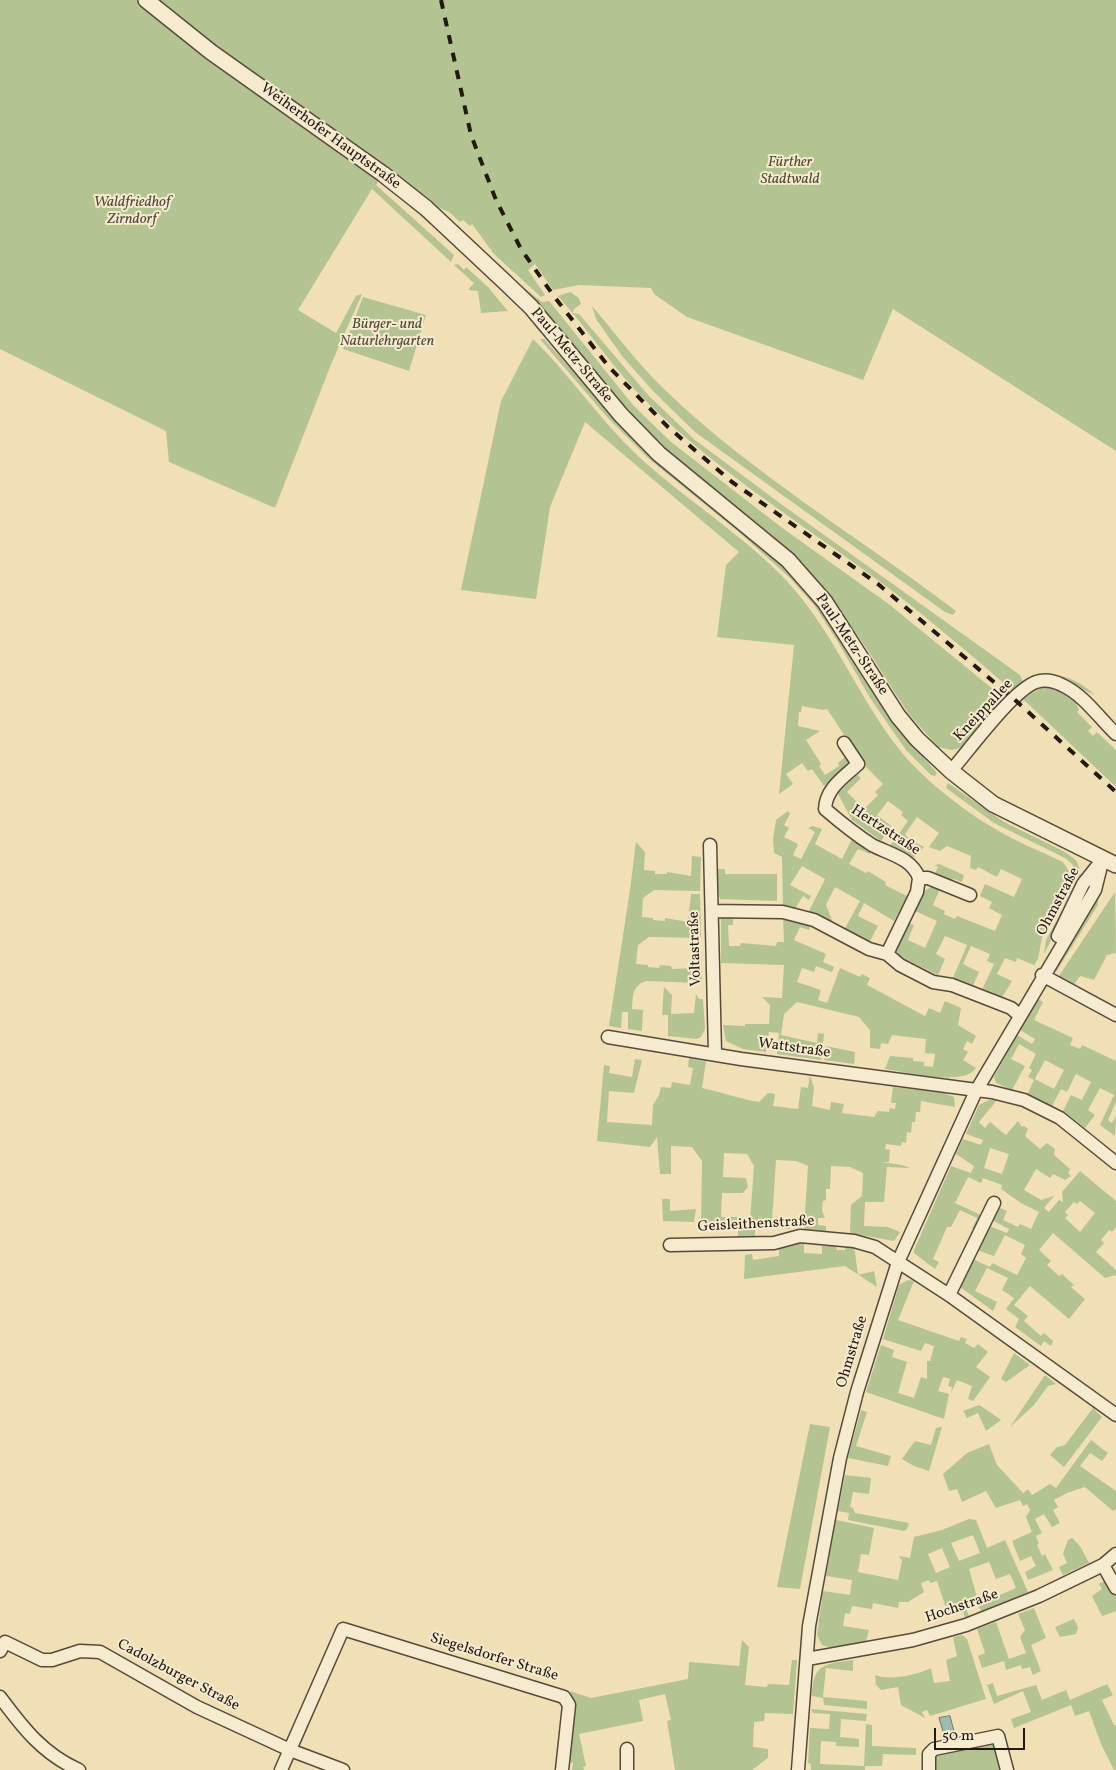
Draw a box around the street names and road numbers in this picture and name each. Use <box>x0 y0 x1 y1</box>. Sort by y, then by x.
street label: Weiherhofer Hauptstraße <box>256 80 404 194</box>
street label: Paul-Metz-Straße <box>526 305 616 407</box>
street label: Paul-Metz-Straße <box>810 591 892 699</box>
street label: Kneippallee <box>951 676 1017 746</box>
street label: Hertzstraße <box>847 802 923 860</box>
street label: Ohmstraße <box>1034 865 1084 939</box>
street label: Voltastraße <box>686 911 706 987</box>
street label: Wattstraße <box>757 1035 831 1063</box>
street label: Geisleithenstraße <box>697 1213 815 1237</box>
street label: Ohmstraße <box>833 1314 873 1390</box>
street label: Hochstraße <box>923 1586 1001 1628</box>
street label: Siegelsdorfer Straße <box>428 1630 560 1686</box>
street label: Cadolzburger Straße <box>114 1636 242 1716</box>

